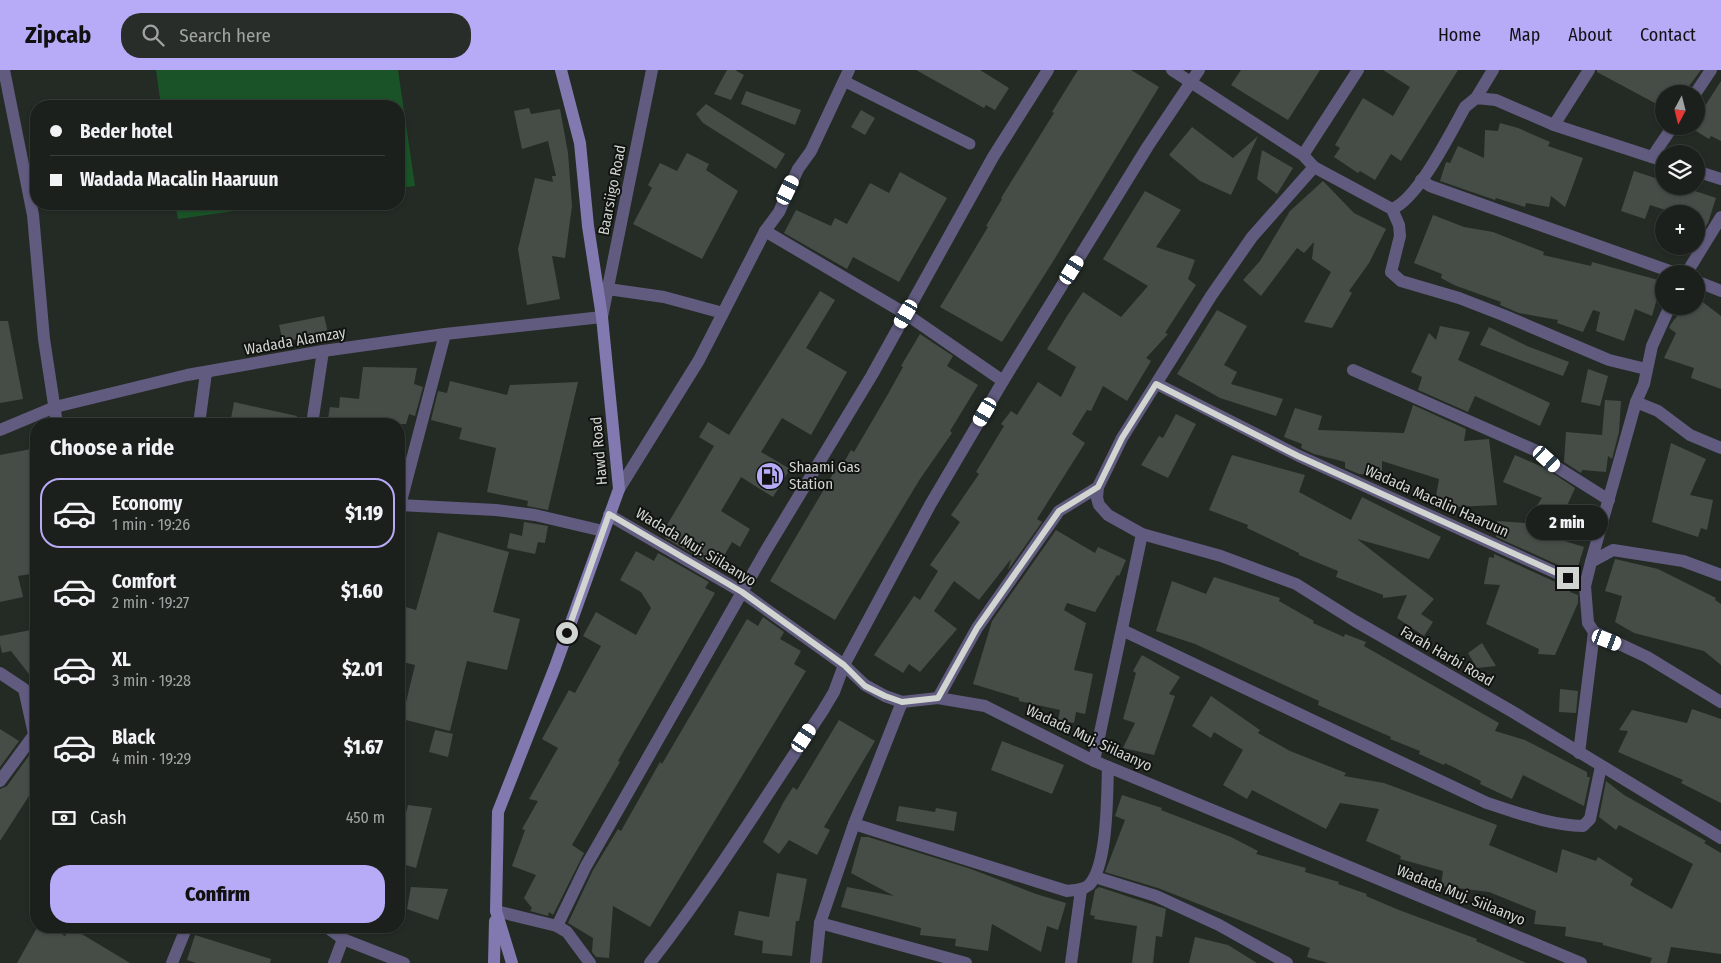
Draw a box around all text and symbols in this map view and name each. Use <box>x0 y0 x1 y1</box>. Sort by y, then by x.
search box <box>121 13 471 58</box>
text: Zipcab <box>25 21 91 49</box>
icon: search <box>139 21 167 49</box>
text: Search here <box>179 24 271 47</box>
text: Home <box>1438 24 1481 46</box>
text: Map <box>1509 24 1540 46</box>
text: About <box>1568 24 1612 46</box>
text: Contact <box>1640 24 1696 46</box>
north arrow <box>1655 85 1705 135</box>
map controls <box>1655 85 1705 315</box>
text: Beder hotel <box>80 120 172 143</box>
street label: Baarsiigo Road <box>594 144 630 236</box>
button: layers <box>1655 145 1705 195</box>
text: Wadada Macalin Haaruun <box>80 168 278 191</box>
car <box>774 173 801 207</box>
button: + <box>1655 205 1705 255</box>
car <box>1057 253 1086 287</box>
button: − <box>1655 265 1705 315</box>
car <box>892 297 919 331</box>
street label: Wadada Alamzay <box>243 323 347 359</box>
car <box>971 395 998 429</box>
street label: Hawd Road <box>587 416 611 486</box>
text: Choose a ride <box>50 434 174 461</box>
car <box>1530 443 1563 475</box>
place label: Shaami Gas Station <box>789 458 860 493</box>
fuel station icon: Shaami Gas Station <box>755 461 785 491</box>
street label: Wadada Macalin Haaruun <box>1362 461 1512 541</box>
icon: car <box>52 491 97 536</box>
text: Economy <box>112 492 182 515</box>
text: $1.19 <box>345 502 383 525</box>
street label: Wadada Muj. Siilaanyo <box>633 504 760 590</box>
callout: 2 min <box>1527 506 1609 540</box>
text: 2 min <box>1549 513 1585 532</box>
text: 1 min · 19:26 <box>112 515 190 534</box>
route end <box>1557 567 1579 589</box>
icon: car <box>52 569 97 614</box>
text: Comfort <box>112 570 176 593</box>
text: $1.60 <box>341 580 383 603</box>
text: 2 min · 19:27 <box>112 593 189 612</box>
route start <box>556 622 578 644</box>
street label: Farah Harbi Road <box>1397 622 1497 690</box>
car <box>1590 628 1623 652</box>
icon: car <box>52 647 97 692</box>
text: XL <box>112 648 131 671</box>
text: $2.01 <box>342 658 383 681</box>
text: 3 min · 19:28 <box>112 671 191 690</box>
street label: Wadada Muj. Siilaanyo <box>1023 701 1155 775</box>
car <box>789 721 818 755</box>
icon: car <box>52 725 97 770</box>
text: Black <box>112 726 155 749</box>
text: $1.67 <box>344 736 383 759</box>
text: 4 min · 19:29 <box>112 749 191 768</box>
icon: cash <box>50 804 78 832</box>
text: Cash <box>90 806 127 829</box>
text: 450 m <box>346 808 385 827</box>
street label: Wadada Muj. Siilaanyo <box>1394 861 1528 929</box>
button: Confirm <box>50 865 385 923</box>

